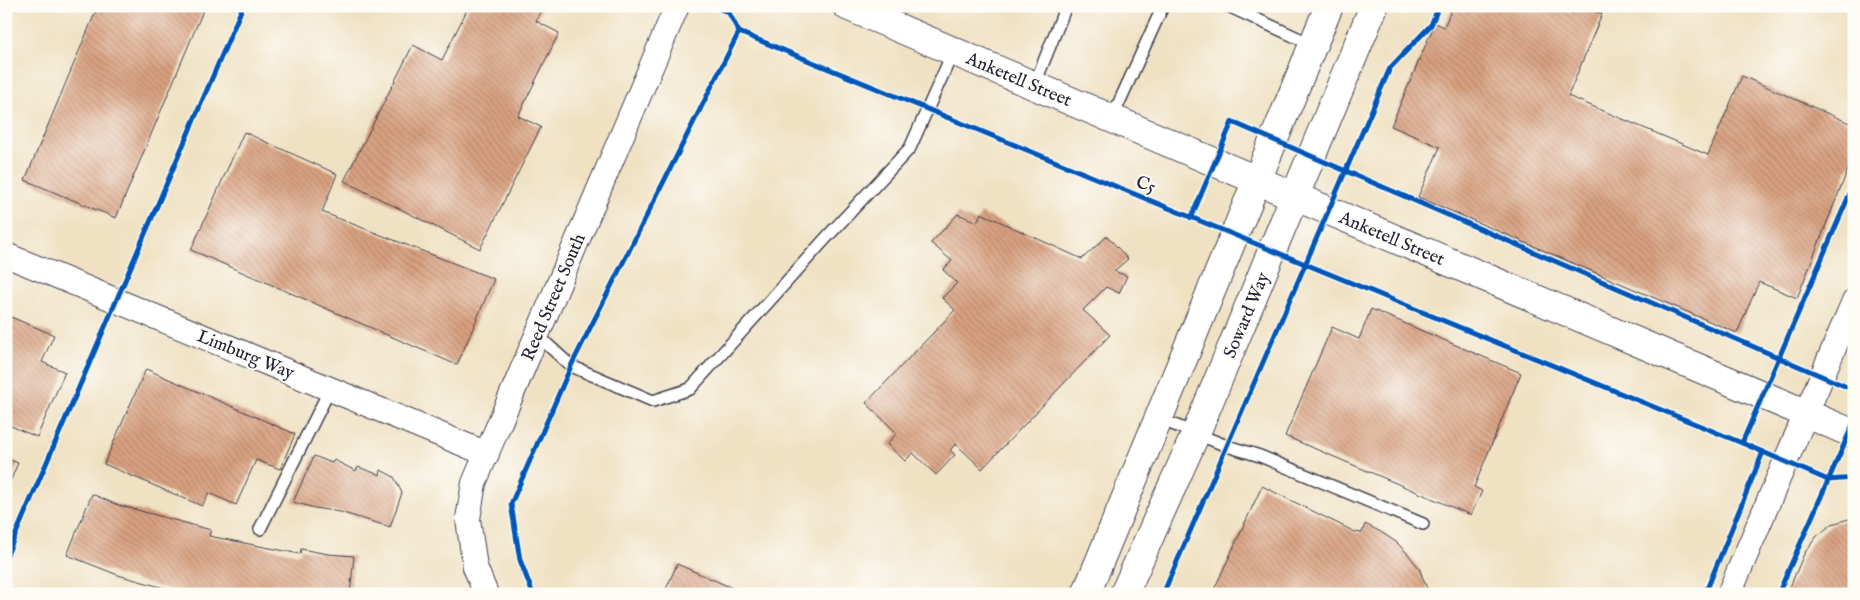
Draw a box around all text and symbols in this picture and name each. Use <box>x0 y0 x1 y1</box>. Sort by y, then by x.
street label: Anketell Street <box>961 47 1075 113</box>
street label: C5 <box>1132 171 1159 200</box>
street label: Anketell Street <box>1334 206 1448 272</box>
street label: Reed Street South <box>517 230 592 365</box>
street label: Soward Way <box>1219 269 1276 362</box>
street label: Limburg Way <box>193 325 298 385</box>

